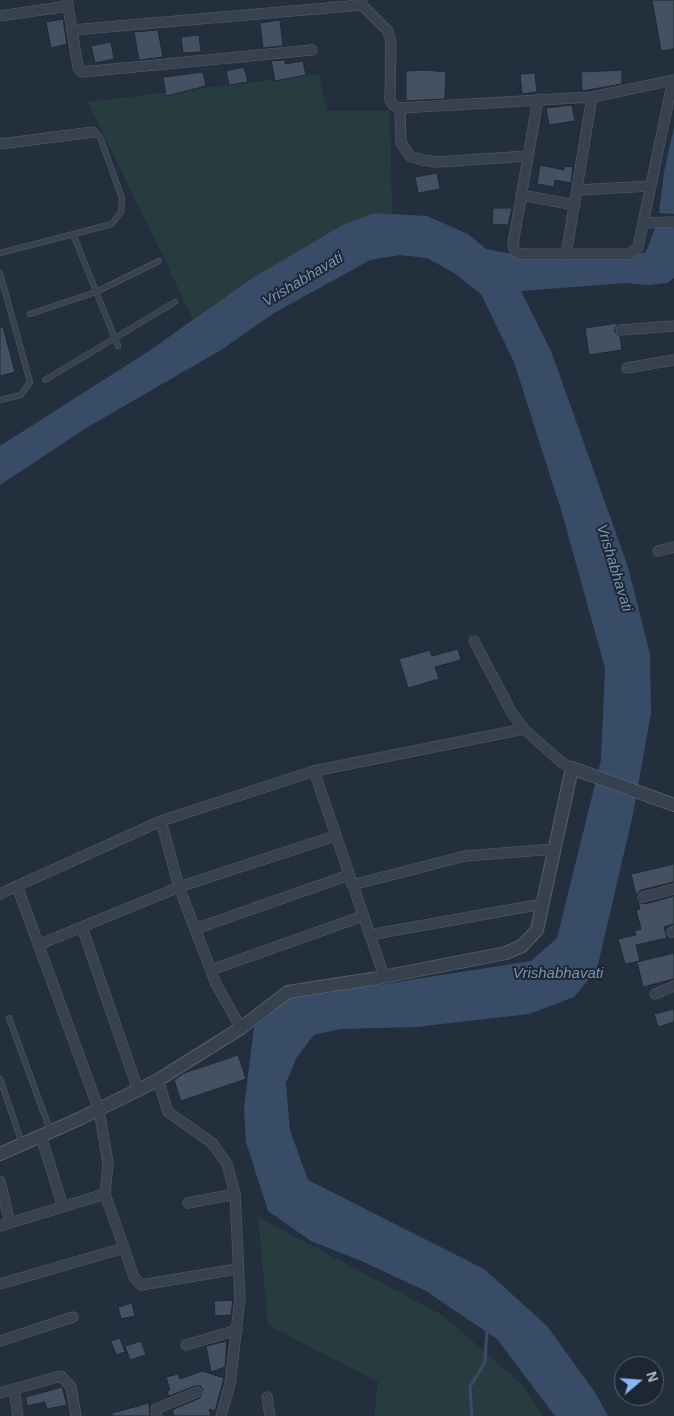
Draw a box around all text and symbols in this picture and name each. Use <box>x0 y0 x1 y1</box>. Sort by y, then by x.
water label: Vrishabhavati <box>260 249 346 311</box>
water label: Vrishabhavati <box>592 522 636 614</box>
water label: Vrishabhavati <box>513 965 603 983</box>
north arrow <box>614 1356 664 1406</box>
text: N <box>643 1369 661 1384</box>

